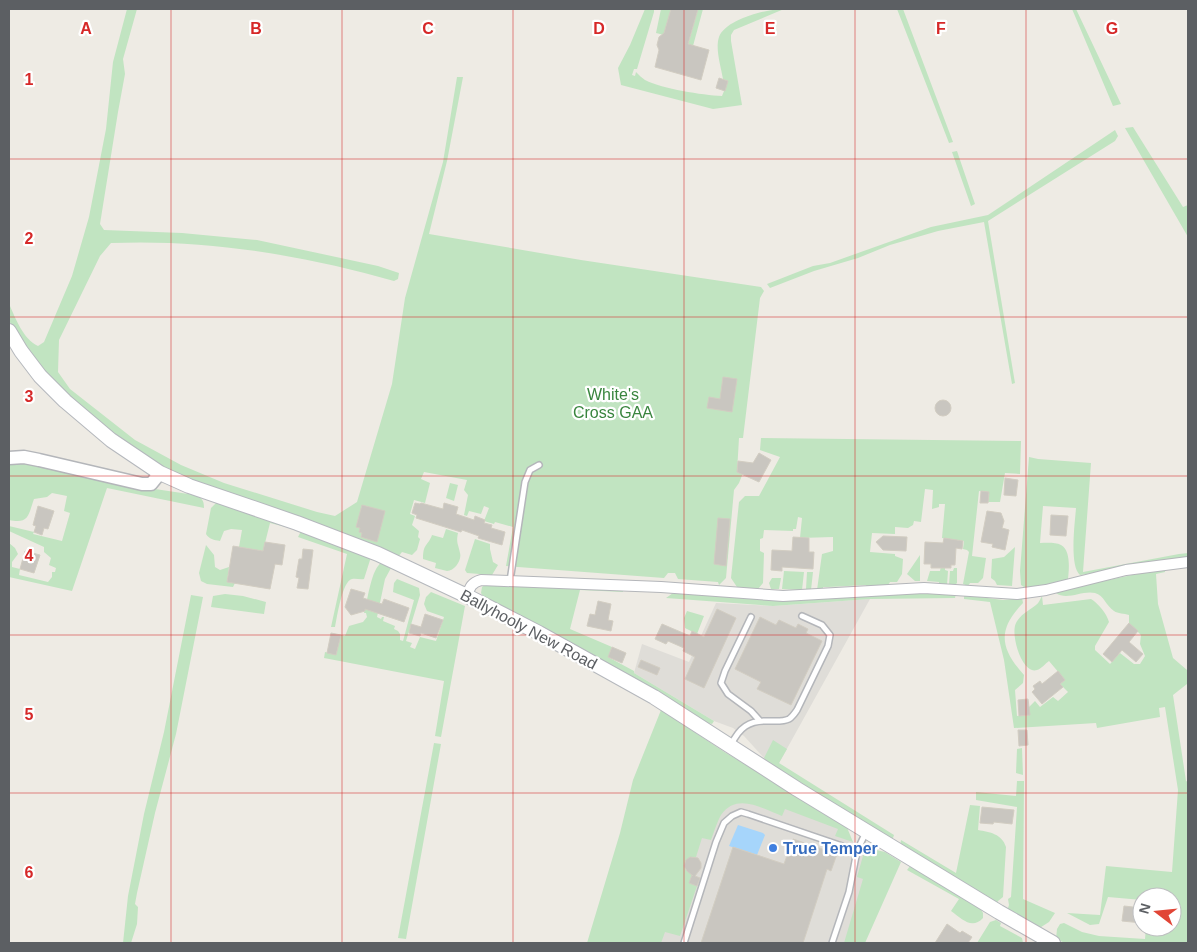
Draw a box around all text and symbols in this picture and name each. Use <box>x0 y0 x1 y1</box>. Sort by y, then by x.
text: A <box>80 20 92 37</box>
text: B <box>250 20 262 37</box>
text: C <box>422 20 434 37</box>
text: D <box>593 20 605 37</box>
text: E <box>765 20 776 37</box>
text: F <box>936 20 946 37</box>
text: G <box>1106 20 1118 37</box>
text: 1 <box>25 71 34 88</box>
text: 2 <box>25 230 34 247</box>
park label: White's Cross GAA <box>573 386 653 421</box>
text: 3 <box>25 388 34 405</box>
text: 4 <box>25 547 34 564</box>
street label: Ballyhooly New Road <box>458 586 600 673</box>
text: 5 <box>25 706 34 723</box>
place label: True Temper <box>783 840 878 857</box>
marker: True Temper <box>767 842 779 854</box>
text: 6 <box>25 864 34 881</box>
north arrow <box>1132 887 1182 937</box>
text: N <box>1135 901 1154 915</box>

